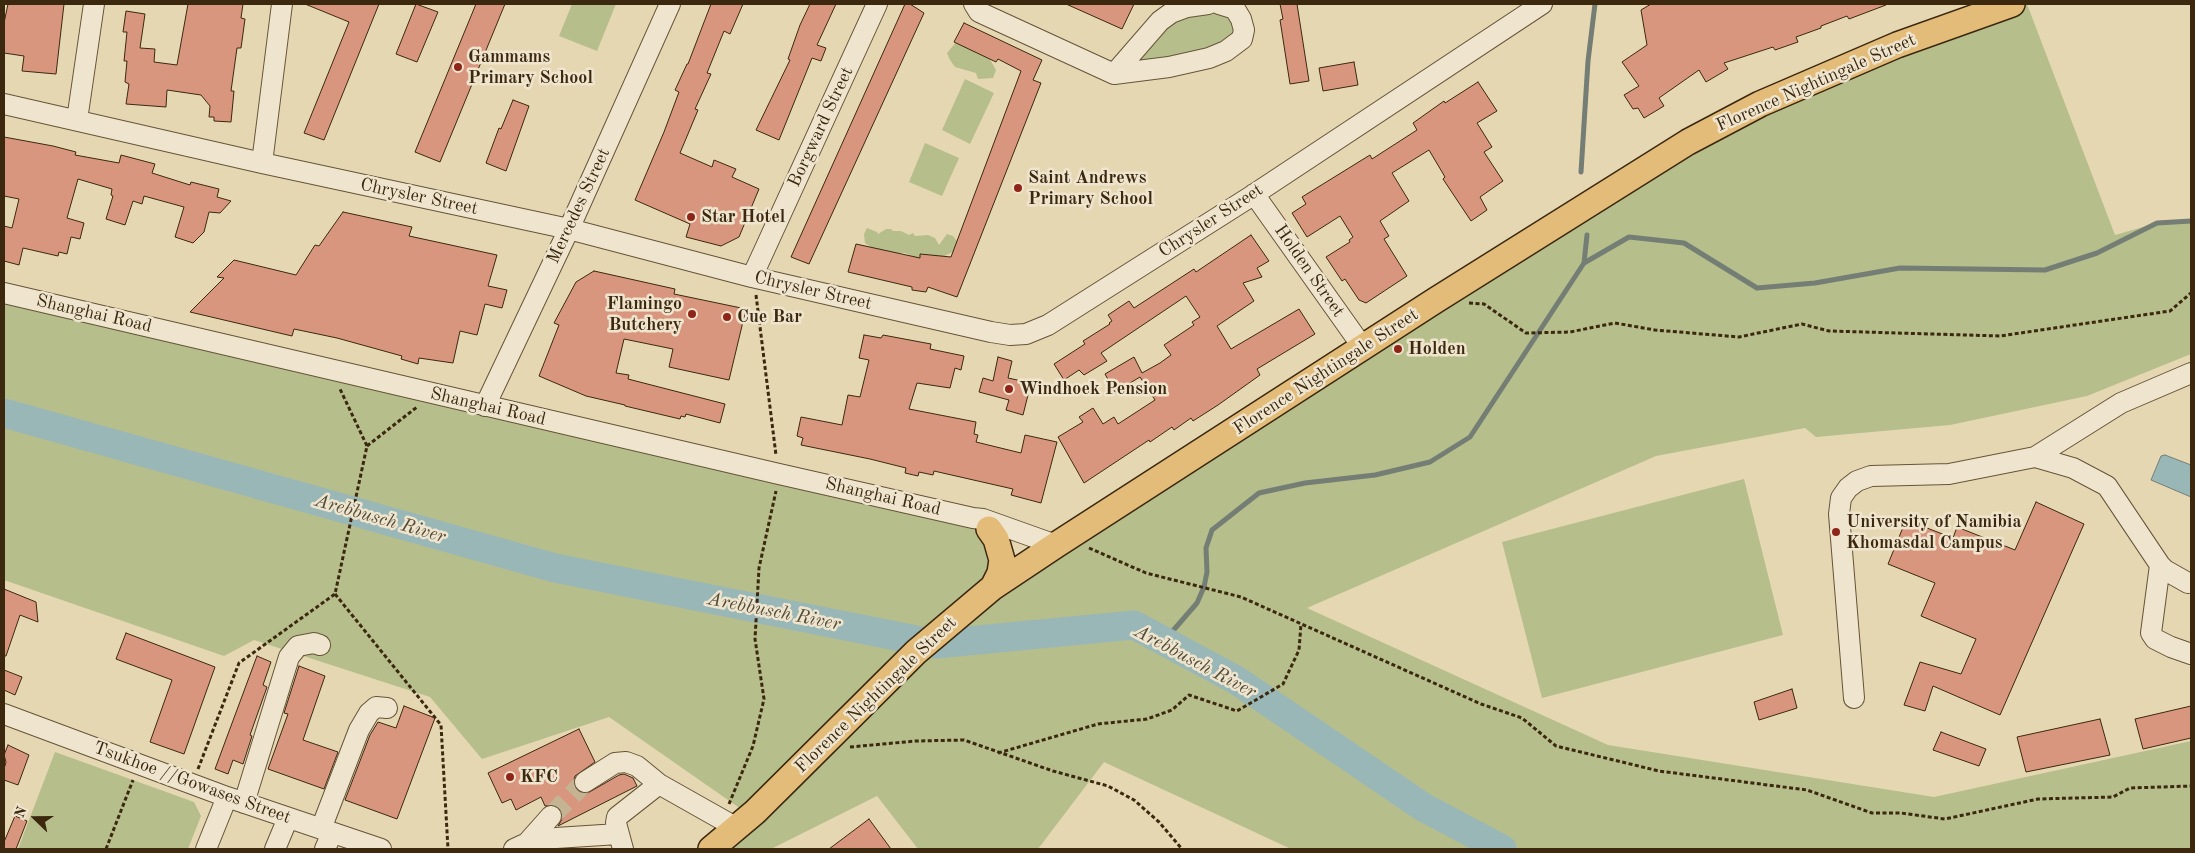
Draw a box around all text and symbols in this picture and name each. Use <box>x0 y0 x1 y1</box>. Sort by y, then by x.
street label: Florence Nightingale Street <box>1713 29 1919 137</box>
place label: Gammams Primary School <box>468 46 593 88</box>
marker: Gammams Primary School <box>452 61 464 73</box>
street label: Borgward Street <box>784 63 858 191</box>
street label: Mercedes Street <box>543 145 615 267</box>
place label: Saint Andrews Primary School <box>1028 167 1153 210</box>
street label: Chrysler Street <box>358 174 480 220</box>
street label: Chrysler Street <box>1155 179 1267 263</box>
marker: Saint Andrews Primary School <box>1012 182 1024 194</box>
place label: Star Hotel <box>701 206 785 228</box>
marker: Star Hotel <box>685 211 697 223</box>
street label: Holden Street <box>1269 221 1349 321</box>
street label: Chrysler Street <box>752 267 874 315</box>
street label: Shanghai Road <box>34 290 154 338</box>
place label: Flamingo Butchery <box>606 293 682 336</box>
street label: Florence Nightingale Street <box>1229 304 1423 440</box>
place label: Cue Bar <box>737 306 802 328</box>
marker: Flamingo Butchery <box>686 308 698 320</box>
marker: Cue Bar <box>721 311 733 323</box>
place label: Holden <box>1408 338 1466 360</box>
marker: Holden <box>1392 343 1404 355</box>
place label: Windhoek Pension <box>1019 378 1167 400</box>
street label: Shanghai Road <box>428 383 548 431</box>
marker: Windhoek Pension <box>1003 383 1015 395</box>
street label: Shanghai Road <box>823 473 943 521</box>
water label: Arebbusch River <box>312 489 448 549</box>
place label: University of Namibia Khomasdal Campus <box>1846 511 2022 554</box>
marker: University of Namibia Khomasdal Campus <box>1830 526 1842 538</box>
water label: Arebbusch River <box>706 588 842 636</box>
street label: Florence Nightingale Street <box>791 612 961 778</box>
water label: Arebbusch River <box>1130 620 1260 704</box>
street label: Tsukhoe //Gowases Street <box>90 737 294 829</box>
place label: KFC <box>520 766 558 788</box>
marker: KFC <box>504 771 516 783</box>
north arrow <box>10 793 60 843</box>
text: N <box>13 805 30 820</box>

